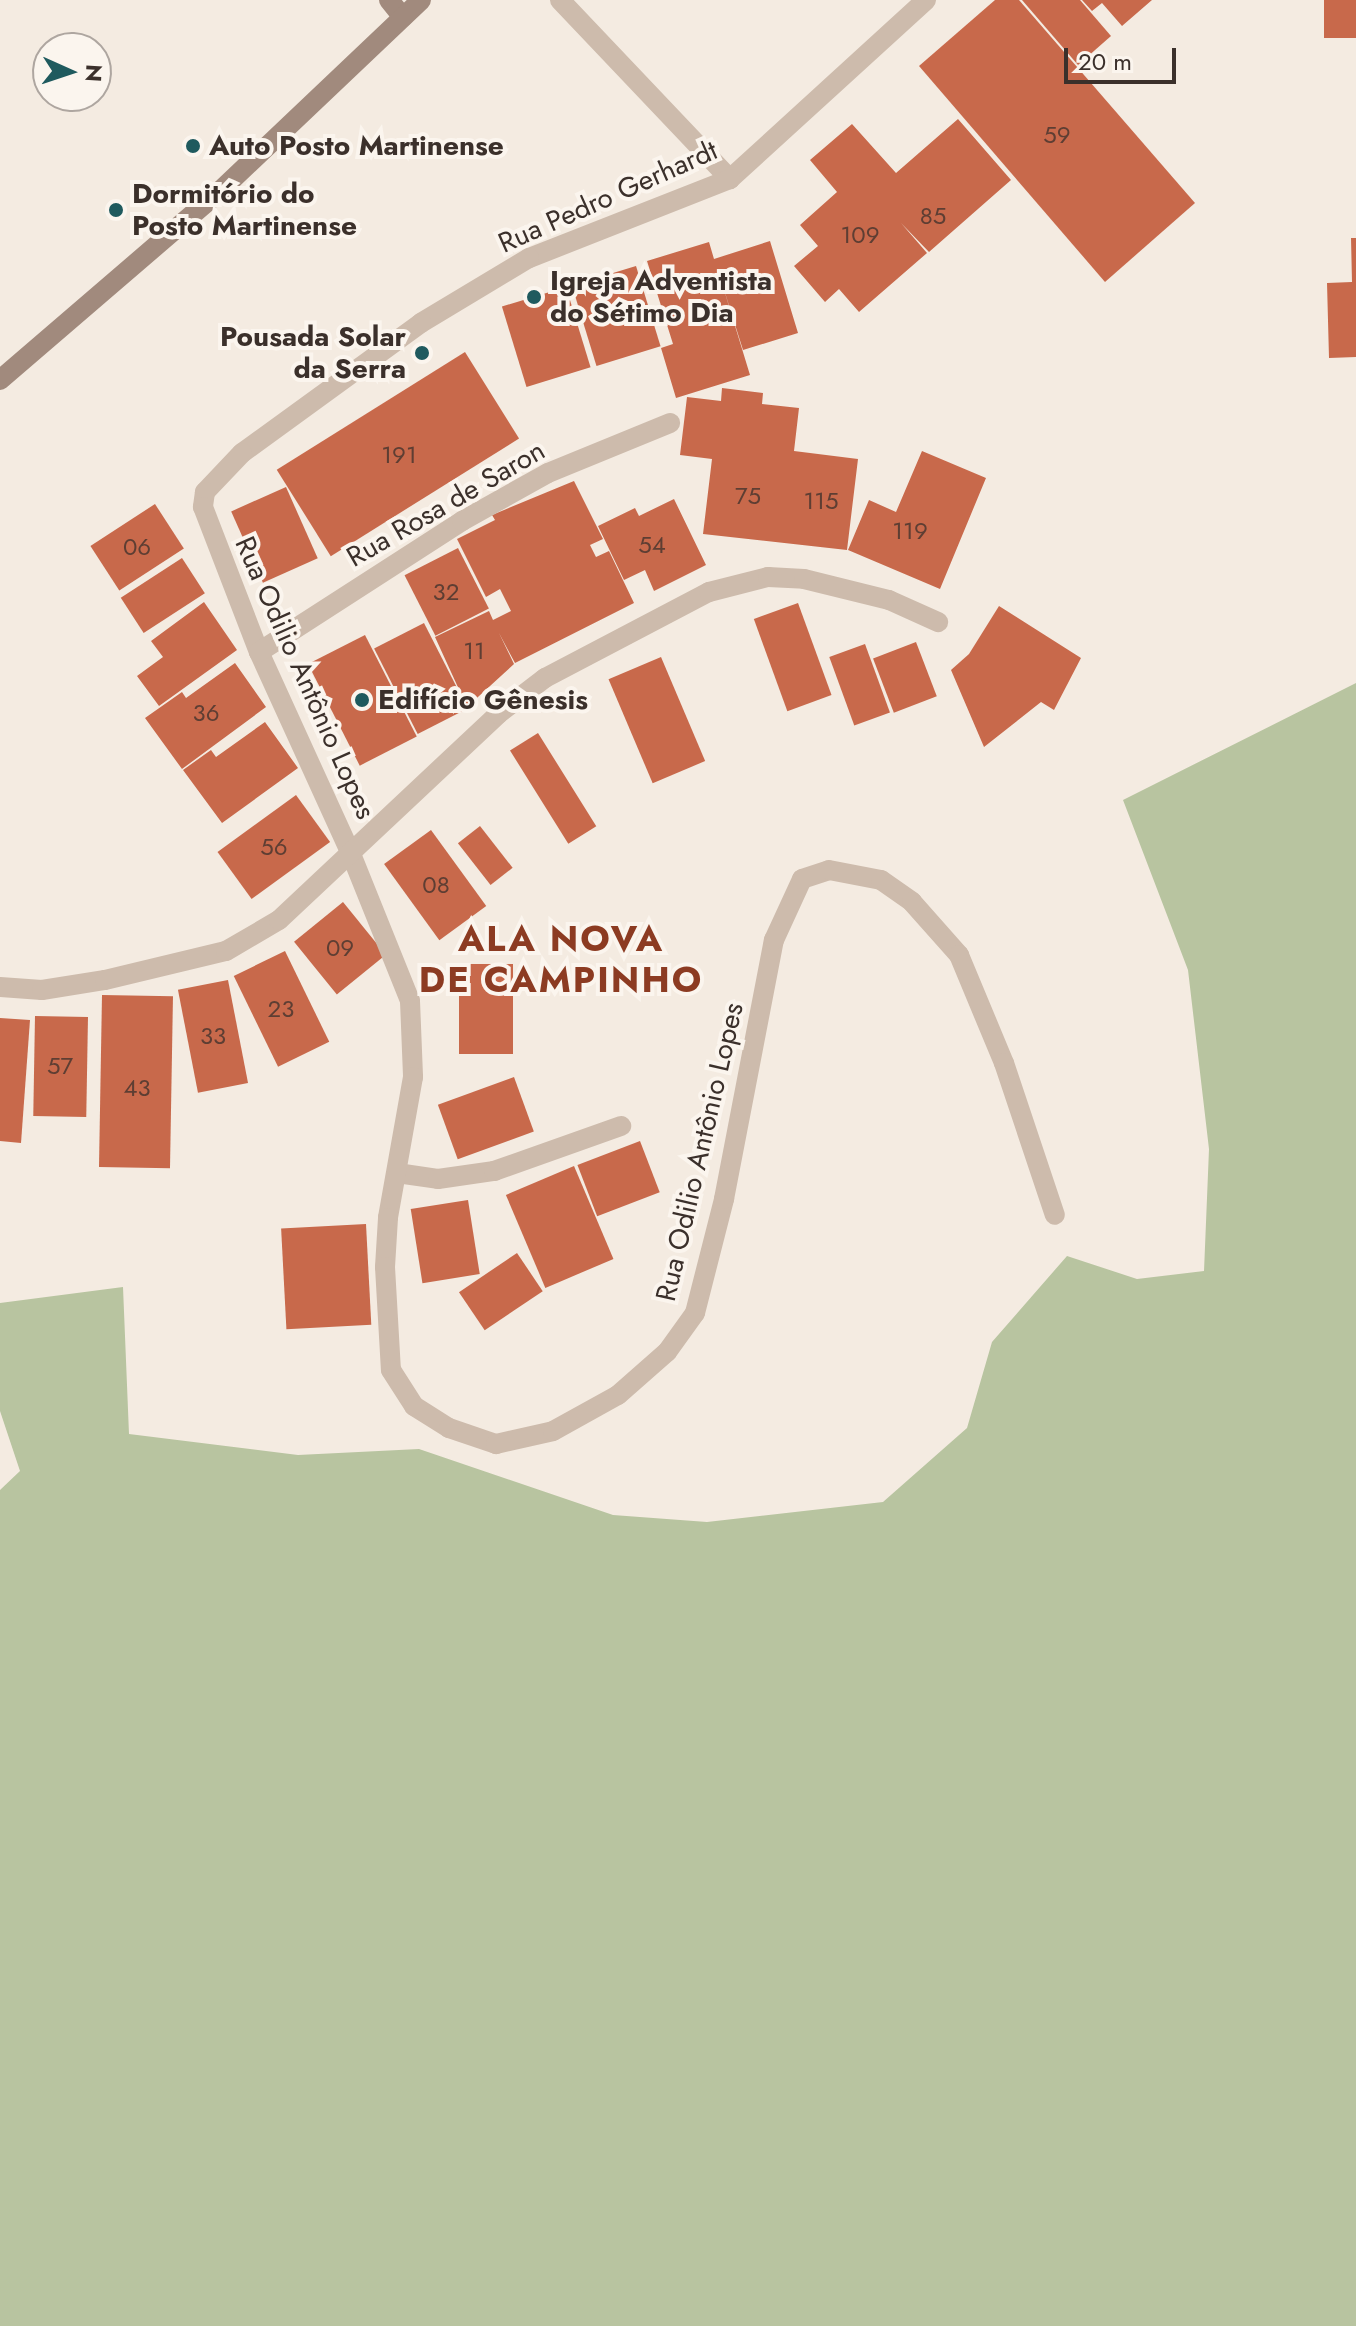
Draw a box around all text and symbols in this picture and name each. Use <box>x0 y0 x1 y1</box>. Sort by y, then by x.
north arrow <box>32 32 112 112</box>
scale bar <box>1068 32 1180 82</box>
text: 20 m <box>1078 44 1132 79</box>
text: N <box>78 64 110 83</box>
house number: 59 <box>1043 121 1071 149</box>
place label: Auto Posto Martinense <box>209 129 504 163</box>
street label: Rua Pedro Gerhardt <box>493 134 723 260</box>
marker: Auto Posto Martinense <box>184 137 202 155</box>
place label: Dormitório do Posto Martinense <box>132 177 357 243</box>
marker: Dormitório do Posto Martinense <box>107 201 125 219</box>
house number: 85 <box>920 202 946 230</box>
house number: 109 <box>840 221 880 249</box>
place label: Igreja Adventista do Sétimo Dia <box>550 264 772 330</box>
marker: Igreja Adventista do Sétimo Dia <box>525 288 543 306</box>
place label: Pousada Solar da Serra <box>220 320 406 386</box>
marker: Pousada Solar da Serra <box>413 344 431 362</box>
street label: Rua Rosa de Saron <box>341 434 551 574</box>
house number: 191 <box>381 441 417 469</box>
house number: 75 <box>735 482 761 510</box>
house number: 115 <box>803 487 839 515</box>
house number: 119 <box>892 517 928 545</box>
house number: 54 <box>638 531 666 559</box>
street label: Rua Odilio Antônio Lopes <box>228 532 382 824</box>
house number: 06 <box>123 533 151 561</box>
house number: 32 <box>433 578 459 606</box>
house number: 11 <box>463 637 485 665</box>
place label: Edifício Gênesis <box>378 683 588 717</box>
marker: Edifício Gênesis <box>353 691 371 709</box>
house number: 36 <box>193 699 219 727</box>
house number: 56 <box>260 833 288 861</box>
house number: 08 <box>422 871 450 899</box>
district label: ALA NOVA DE CAMPINHO <box>419 916 703 1001</box>
house number: 09 <box>326 934 354 962</box>
house number: 23 <box>268 995 294 1023</box>
street label: Rua Odilio Antônio Lopes <box>649 999 751 1305</box>
house number: 33 <box>200 1022 226 1050</box>
house number: 57 <box>47 1052 73 1080</box>
house number: 43 <box>123 1074 151 1102</box>

